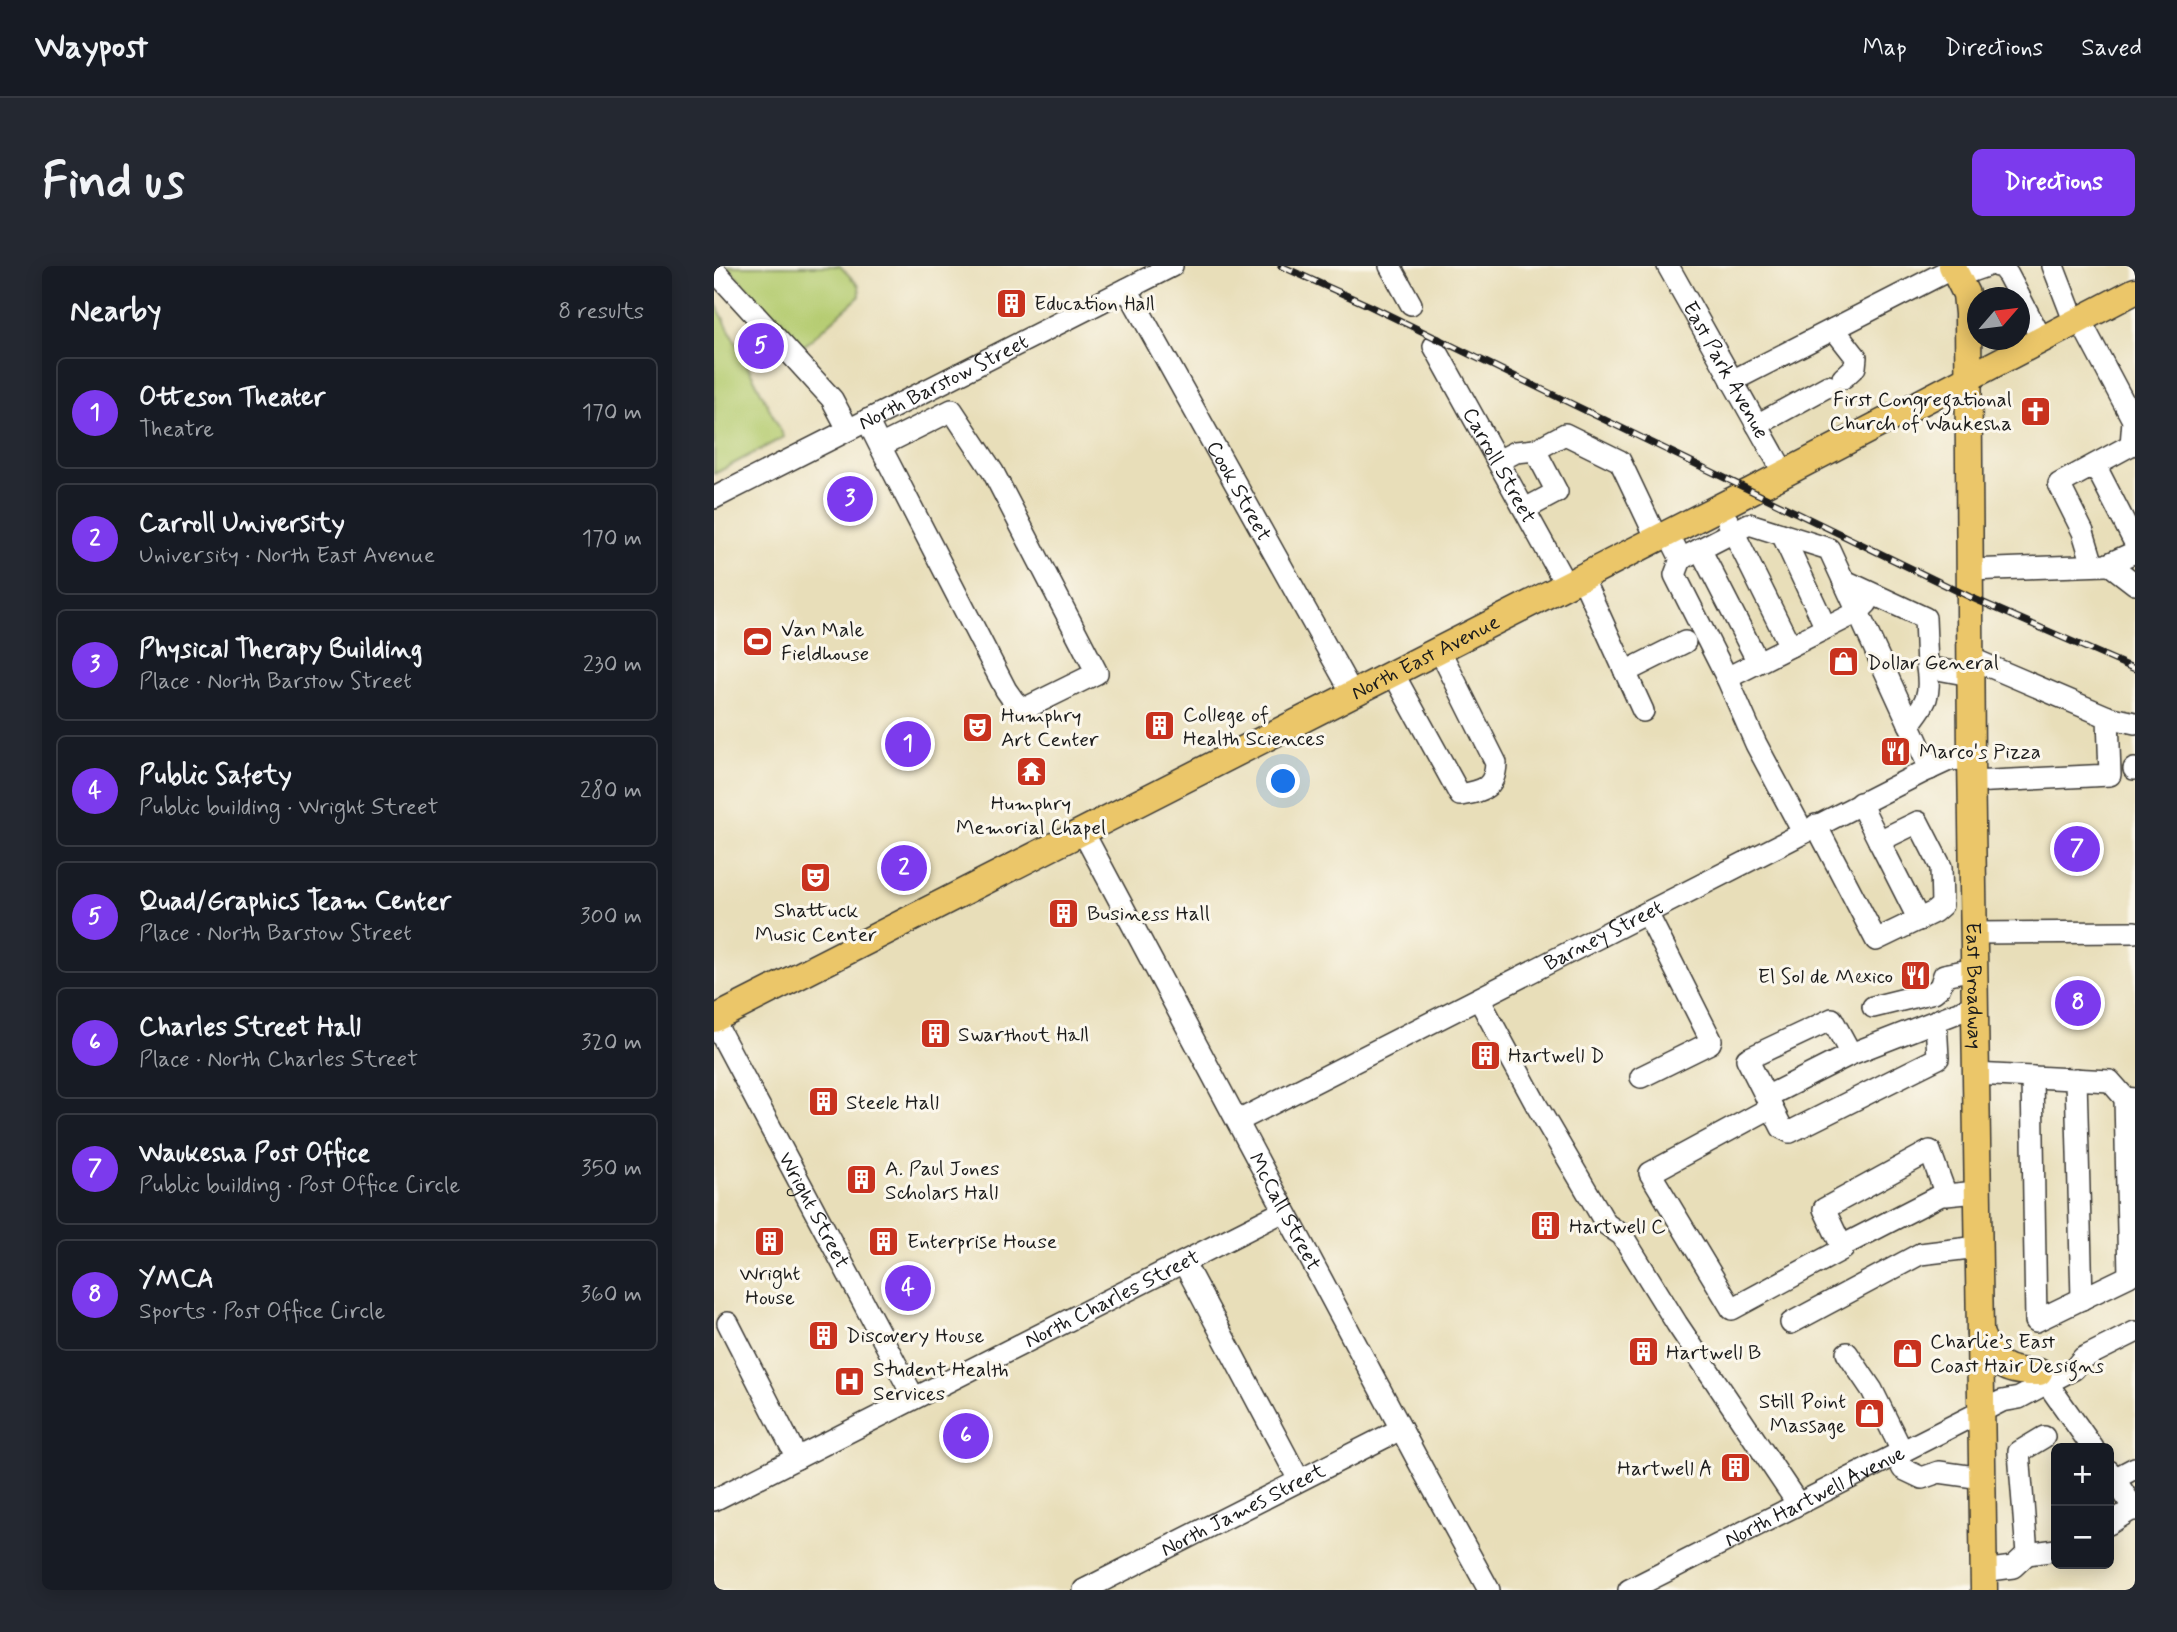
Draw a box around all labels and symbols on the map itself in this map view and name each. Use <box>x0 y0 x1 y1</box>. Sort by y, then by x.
building icon: Education Hall <box>994 286 1028 320</box>
north arrow <box>1967 287 2030 350</box>
place label: Education Hall <box>1034 290 1155 318</box>
street label: East Park Avenue <box>1676 297 1775 444</box>
pin: 5 <box>738 320 784 372</box>
street label: North Barstow Street <box>854 328 1034 437</box>
place label: First Congregational Church of Waukesha <box>1830 386 2012 438</box>
church icon: First Congregational Church of Waukesha <box>2018 394 2052 428</box>
street label: Carroll Street <box>1456 403 1542 529</box>
street label: Cook Street <box>1199 436 1278 547</box>
pin: 3 <box>827 473 873 525</box>
street label: North East Avenue <box>1347 608 1505 707</box>
place label: Van Male Fieldhouse <box>781 616 869 668</box>
sports icon: Van Male Fieldhouse <box>741 624 775 658</box>
shop icon: Dollar General <box>1827 645 1861 679</box>
place label: Dollar General <box>1867 649 1999 677</box>
place label: College of Health Sciences <box>1183 701 1325 753</box>
place label: Humphry Art Center <box>1001 702 1099 754</box>
building icon: College of Health Sciences <box>1143 709 1177 743</box>
theatre icon: Humphry Art Center <box>961 710 995 744</box>
pin: 1 <box>885 718 931 770</box>
restaurant icon: Marco's Pizza <box>1879 734 1913 768</box>
place label: Marco's Pizza <box>1919 738 2041 766</box>
temple icon: Humphry Memorial Chapel <box>1014 754 1048 788</box>
your location <box>1266 764 1300 798</box>
place label: Humphry Memorial Chapel <box>956 790 1106 842</box>
pin: 7 <box>2054 823 2100 875</box>
pin: 2 <box>881 842 927 894</box>
theatre icon: Shattuck Music Center <box>799 861 833 895</box>
street label: Barney Street <box>1539 894 1668 978</box>
building icon: Business Hall <box>1047 896 1081 930</box>
place label: Shattuck Music Center <box>755 897 877 949</box>
place label: Business Hall <box>1087 900 1210 928</box>
street label: East Broadway <box>1959 922 1989 1049</box>
restaurant icon: El Sol de Mexico <box>1899 959 1933 993</box>
place label: El Sol de Mexico <box>1758 963 1893 991</box>
pin: 8 <box>2055 977 2101 1029</box>
building icon: Swarthout Hall <box>918 1017 952 1051</box>
place label: Swarthout Hall <box>958 1021 1089 1049</box>
building icon: Hartwell D <box>1468 1038 1502 1072</box>
place label: Hartwell D <box>1508 1042 1605 1070</box>
building icon: Steele Hall <box>806 1085 840 1119</box>
place label: Steele Hall <box>846 1089 939 1117</box>
street label: Wright Street <box>771 1147 856 1274</box>
street label: McCall Street <box>1241 1148 1327 1276</box>
place label: A. Paul Jones Scholars Hall <box>885 1155 999 1207</box>
building icon: A. Paul Jones Scholars Hall <box>845 1163 879 1197</box>
building icon: Hartwell C <box>1529 1209 1563 1243</box>
place label: Hartwell C <box>1569 1213 1666 1241</box>
building icon: Wright House <box>753 1224 787 1258</box>
building icon: Enterprise House <box>867 1224 901 1258</box>
place label: Enterprise House <box>907 1228 1057 1256</box>
street label: North Charles Street <box>1020 1243 1205 1355</box>
place label: Wright House <box>740 1260 801 1312</box>
pin: 4 <box>885 1262 931 1314</box>
building icon: Discovery House <box>806 1318 840 1352</box>
place label: Discovery House <box>846 1322 984 1350</box>
place label: Charlie’s East Coast Hair Designs <box>1930 1328 2104 1382</box>
building icon: Hartwell B <box>1626 1335 1660 1369</box>
shop icon: Charlie’s East Coast Hair Designs <box>1890 1336 1924 1370</box>
place label: Hartwell B <box>1666 1339 1761 1367</box>
place label: Student Health Services <box>873 1356 1009 1408</box>
hospital icon: Student Health Services <box>833 1364 867 1398</box>
place label: Still Point Massage <box>1759 1388 1846 1440</box>
shop icon: Still Point Massage <box>1852 1396 1886 1430</box>
pin: 6 <box>943 1410 989 1462</box>
street label: North Hartwell Avenue <box>1720 1439 1910 1554</box>
building icon: Hartwell A <box>1719 1451 1753 1485</box>
place label: Hartwell A <box>1617 1455 1713 1483</box>
street label: North James Street <box>1156 1457 1331 1564</box>

